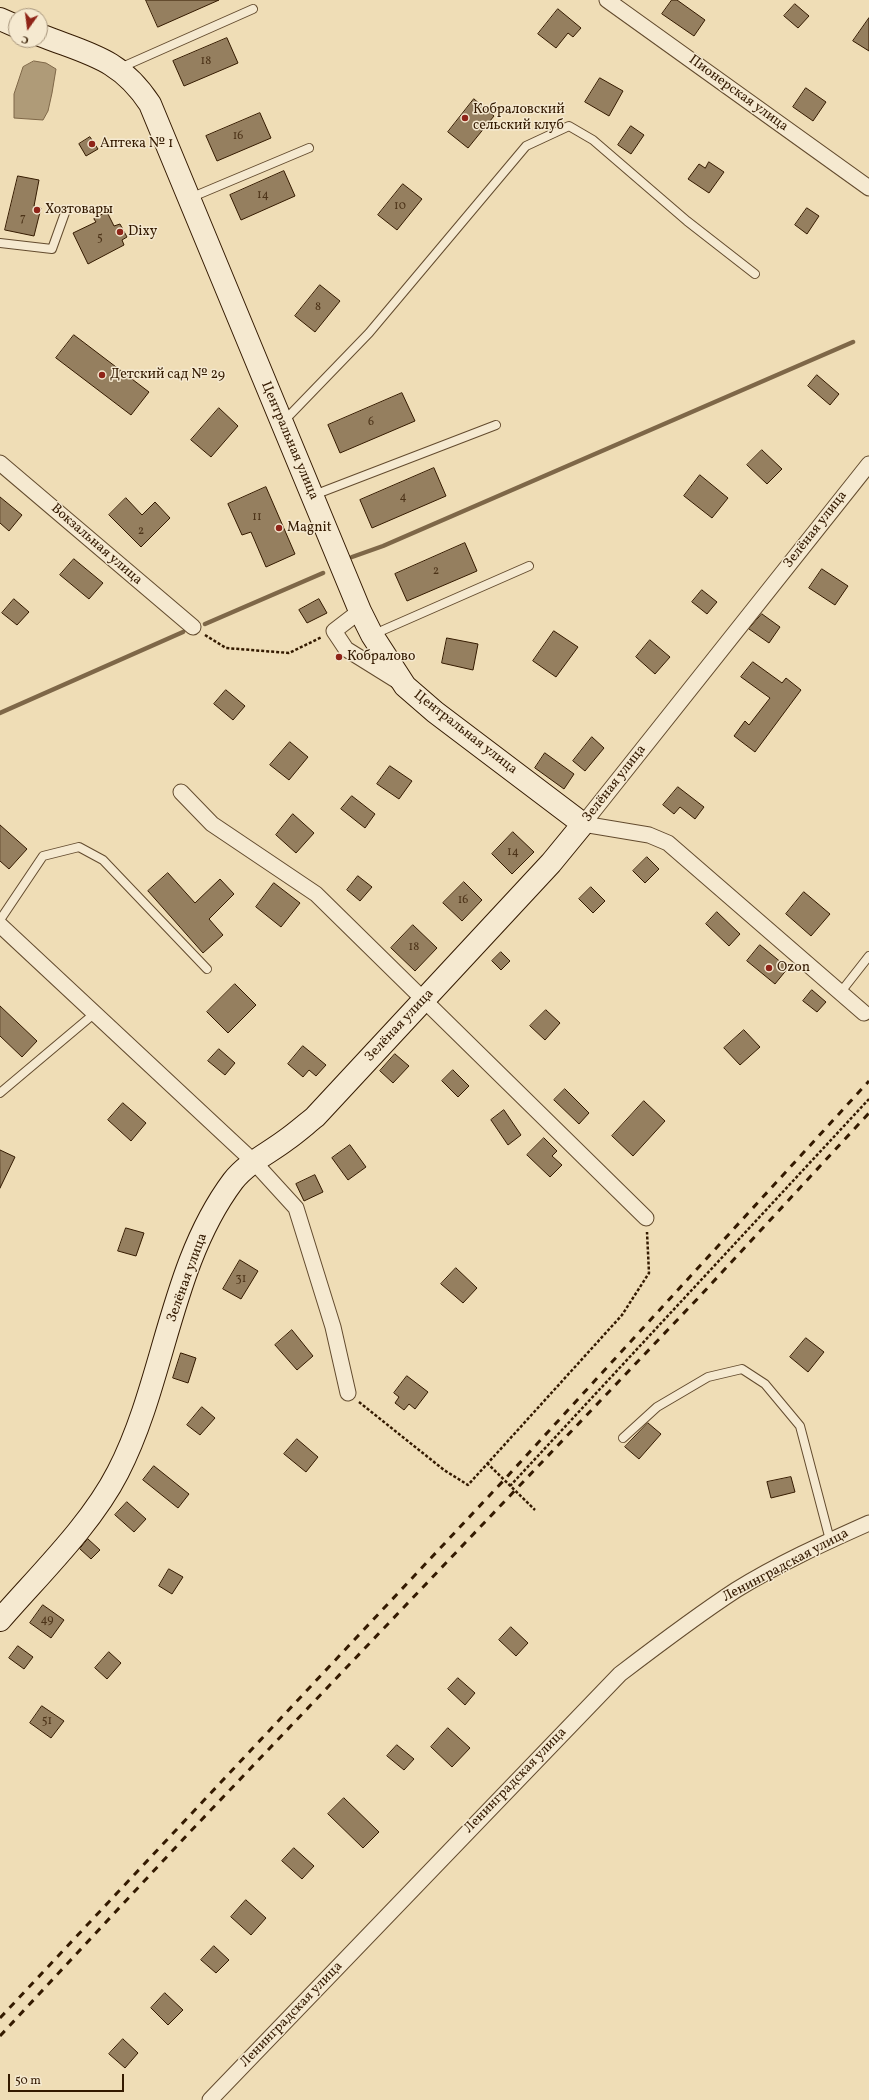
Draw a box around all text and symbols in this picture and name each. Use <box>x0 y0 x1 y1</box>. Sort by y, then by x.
north arrow <box>8 8 48 48</box>
text: С <box>20 31 30 47</box>
street label: Пионерская улица <box>685 52 791 136</box>
house number: 18 <box>201 55 211 69</box>
place label: Кобраловский сельский клуб <box>473 102 565 134</box>
marker: Кобраловский сельский клуб <box>460 113 470 123</box>
house number: 16 <box>233 130 243 144</box>
place label: Аптека № 1 <box>100 136 173 152</box>
marker: Аптека № 1 <box>87 139 97 149</box>
house number: 14 <box>257 189 269 203</box>
house number: 10 <box>394 200 406 214</box>
place label: Хозтовары <box>45 202 113 218</box>
marker: Хозтовары <box>32 205 42 215</box>
house number: 7 <box>20 212 26 226</box>
place label: Dixy <box>128 224 157 240</box>
marker: Dixy <box>115 227 125 237</box>
house number: 5 <box>97 232 103 246</box>
house number: 8 <box>315 301 321 315</box>
place label: Детский сад № 29 <box>110 367 225 383</box>
marker: Детский сад № 29 <box>97 370 107 380</box>
street label: Центральная улица <box>256 379 322 503</box>
house number: 6 <box>368 416 374 430</box>
street label: Зелёная улица <box>781 488 851 572</box>
house number: 4 <box>399 491 407 505</box>
street label: Вокзальная улица <box>47 501 145 589</box>
house number: 11 <box>252 511 262 525</box>
place label: Magnit <box>287 520 332 536</box>
marker: Magnit <box>274 523 284 533</box>
house number: 2 <box>138 525 144 539</box>
house number: 2 <box>433 565 439 579</box>
place label: Кобралово <box>347 649 415 665</box>
marker: Кобралово <box>334 652 344 662</box>
street label: Центральная улица <box>410 687 520 779</box>
street label: Зелёная улица <box>580 742 650 826</box>
house number: 14 <box>507 846 519 860</box>
house number: 16 <box>458 894 468 908</box>
house number: 18 <box>409 941 419 955</box>
place label: Ozon <box>777 960 810 976</box>
marker: Ozon <box>764 963 774 973</box>
street label: Зелёная улица <box>362 986 438 1066</box>
street label: Зелёная улица <box>164 1231 212 1325</box>
house number: 31 <box>236 1273 246 1287</box>
street label: Ленинградская улица <box>720 1526 852 1606</box>
house number: 49 <box>40 1614 54 1628</box>
house number: 51 <box>42 1715 52 1729</box>
street label: Ленинградская улица <box>461 1725 571 1837</box>
street label: Ленинградская улица <box>237 1959 347 2071</box>
scale bar <box>10 2066 126 2092</box>
text: 50 m <box>15 2073 41 2089</box>

